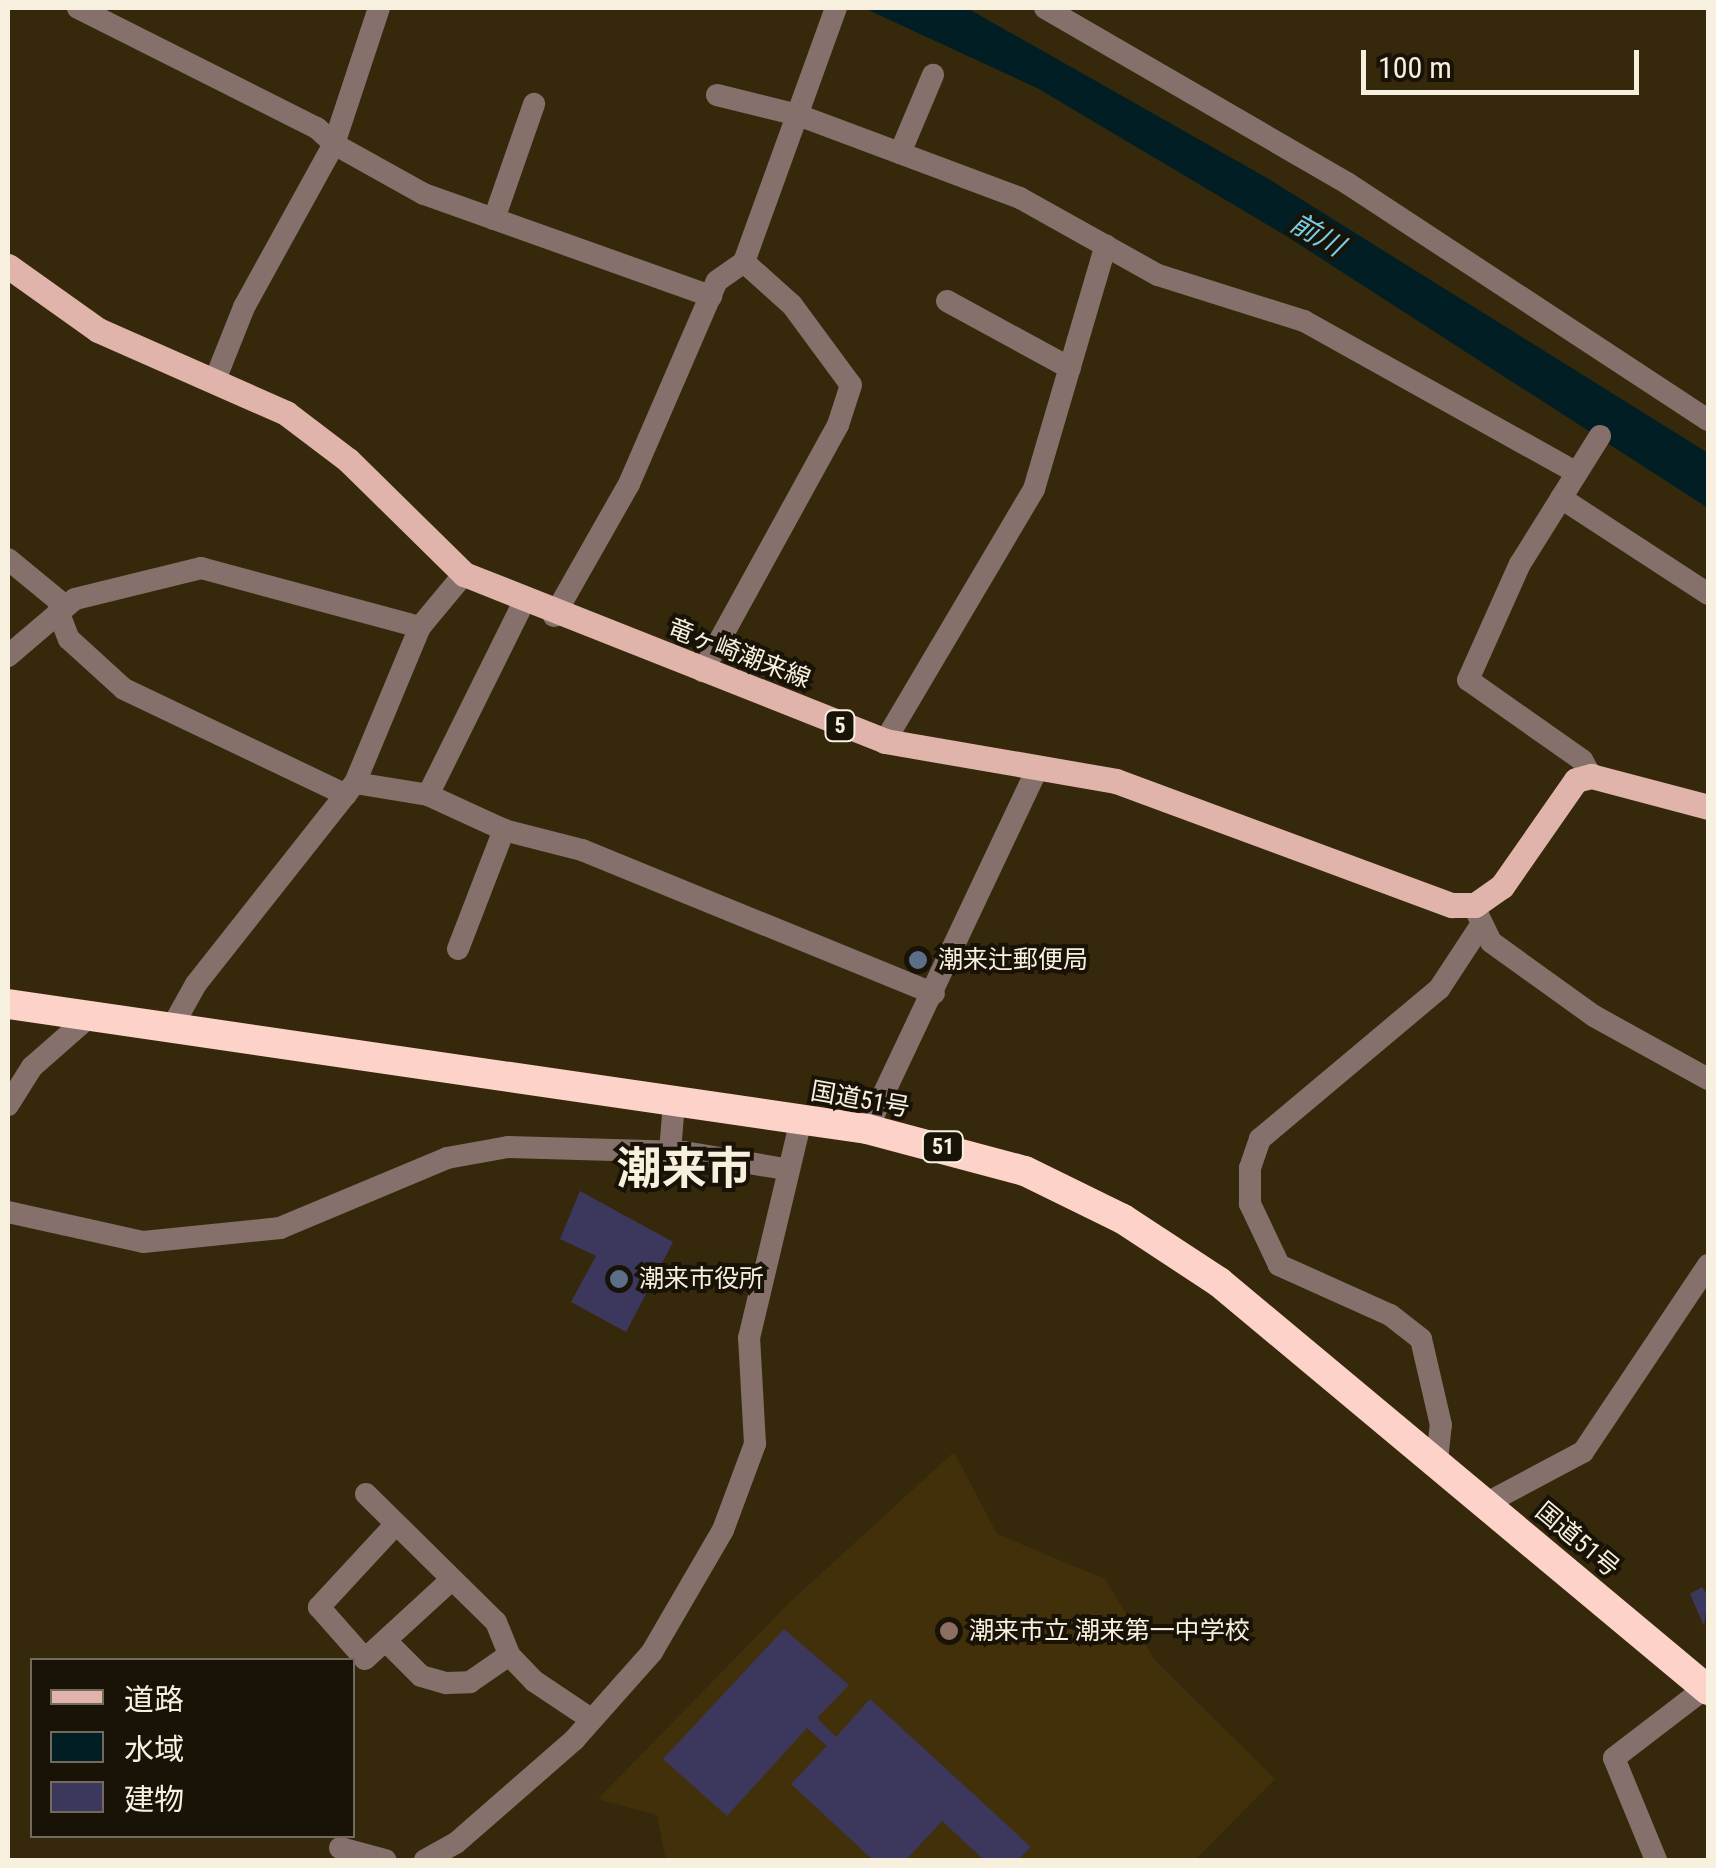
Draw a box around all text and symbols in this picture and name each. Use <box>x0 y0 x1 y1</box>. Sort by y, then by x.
scale bar <box>1366 30 1644 92</box>
text: 100 m <box>1378 50 1452 85</box>
water label: 前川 <box>1284 206 1350 264</box>
street label: 竜ヶ崎潮来線 <box>664 613 814 695</box>
road number: 5 <box>822 709 858 743</box>
place label: 潮来辻郵便局 <box>938 945 1088 975</box>
marker: 潮来辻郵便局 <box>907 949 929 971</box>
street label: 国道51号 <box>808 1077 912 1123</box>
road number: 51 <box>920 1130 966 1164</box>
district label: 潮来市 <box>617 1142 751 1196</box>
place label: 潮来市役所 <box>639 1264 764 1294</box>
marker: 潮来市役所 <box>608 1268 630 1290</box>
street label: 国道51号 <box>1529 1496 1625 1584</box>
place label: 潮来市立 潮来第一中学校 <box>969 1616 1250 1646</box>
marker: 潮来市立 潮来第一中学校 <box>938 1620 960 1642</box>
legend <box>30 1658 355 1838</box>
text: 道路 <box>124 1682 184 1717</box>
text: 水域 <box>124 1732 184 1767</box>
text: 建物 <box>124 1782 184 1817</box>

